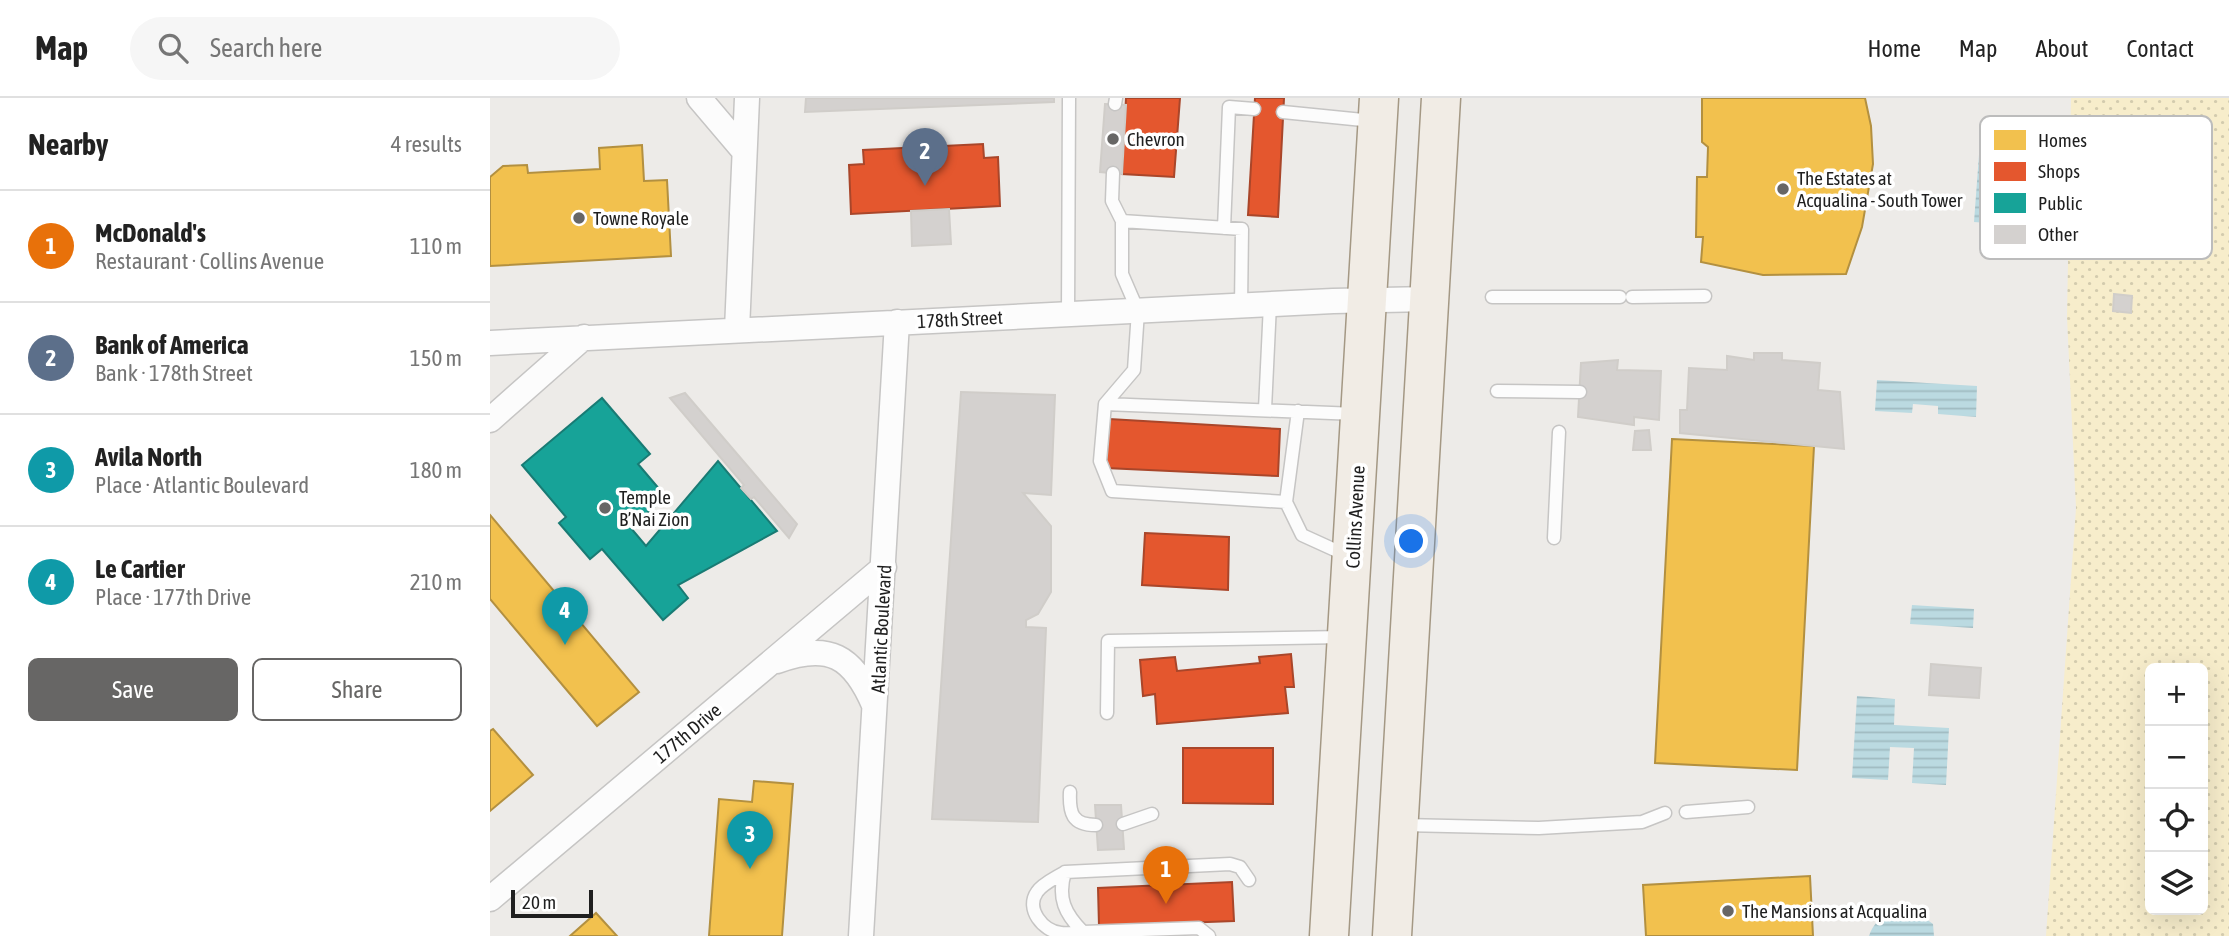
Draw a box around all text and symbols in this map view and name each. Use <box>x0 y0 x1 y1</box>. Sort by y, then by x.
search box <box>130 17 620 80</box>
text: Map <box>35 29 88 67</box>
icon: search <box>154 29 192 67</box>
text: Search here <box>210 33 322 63</box>
text: Home <box>1867 35 1921 62</box>
text: Map <box>1959 35 1997 62</box>
text: About <box>2035 35 2088 62</box>
text: Contact <box>2126 35 2194 62</box>
legend <box>1980 116 2212 259</box>
text: Nearby <box>28 127 108 161</box>
pin: 2 <box>902 128 948 186</box>
place label: Chevron <box>1127 128 1185 150</box>
text: Homes <box>2038 129 2087 151</box>
text: 4 results <box>391 131 462 157</box>
marker: Chevron <box>1105 131 1121 147</box>
text: Shops <box>2038 160 2080 182</box>
place label: The Estates at Acqualina - South Tower <box>1797 167 1963 211</box>
marker: The Estates at Acqualina - South Tower <box>1775 181 1791 197</box>
text: Public <box>2038 192 2083 214</box>
place label: Towne Royale <box>593 207 689 229</box>
marker: Towne Royale <box>571 210 587 226</box>
text: McDonald's <box>95 218 206 248</box>
text: Other <box>2038 223 2078 245</box>
text: 1 <box>46 233 56 259</box>
text: 110 m <box>410 233 462 259</box>
text: Restaurant · Collins Avenue <box>95 248 324 274</box>
street label: 178th Street <box>917 306 1003 332</box>
text: Bank of America <box>95 330 249 360</box>
text: 2 <box>46 345 56 371</box>
text: 150 m <box>410 345 462 371</box>
text: Bank · 178th Street <box>95 360 253 386</box>
text: Avila North <box>95 442 202 472</box>
text: 3 <box>46 457 56 483</box>
text: 180 m <box>410 457 462 483</box>
street label: Collins Avenue <box>1341 465 1369 569</box>
text: Place · Atlantic Boulevard <box>95 472 309 498</box>
place label: Temple B’Nai Zion <box>619 486 689 530</box>
marker: Temple B’Nai Zion <box>597 500 613 516</box>
your location <box>1394 524 1428 558</box>
text: Le Cartier <box>95 554 185 584</box>
street label: Atlantic Boulevard <box>867 564 895 694</box>
text: 4 <box>46 569 56 595</box>
text: 210 m <box>410 569 462 595</box>
text: Place · 177th Drive <box>95 584 251 610</box>
pin: 4 <box>542 587 588 645</box>
button: Save <box>28 658 238 721</box>
button: Share <box>252 658 462 721</box>
map controls <box>2145 663 2208 915</box>
button: + <box>2145 663 2208 726</box>
street label: 177th Drive <box>649 699 725 767</box>
button: − <box>2145 726 2208 789</box>
button: locate <box>2145 789 2208 852</box>
pin: 3 <box>727 811 773 869</box>
pin: 1 <box>1143 846 1189 904</box>
button: layers <box>2145 852 2208 915</box>
scale bar <box>511 887 593 919</box>
text: 20 m <box>522 891 556 913</box>
place label: The Mansions at Acqualina <box>1742 900 1927 922</box>
marker: The Mansions at Acqualina <box>1720 903 1736 919</box>

